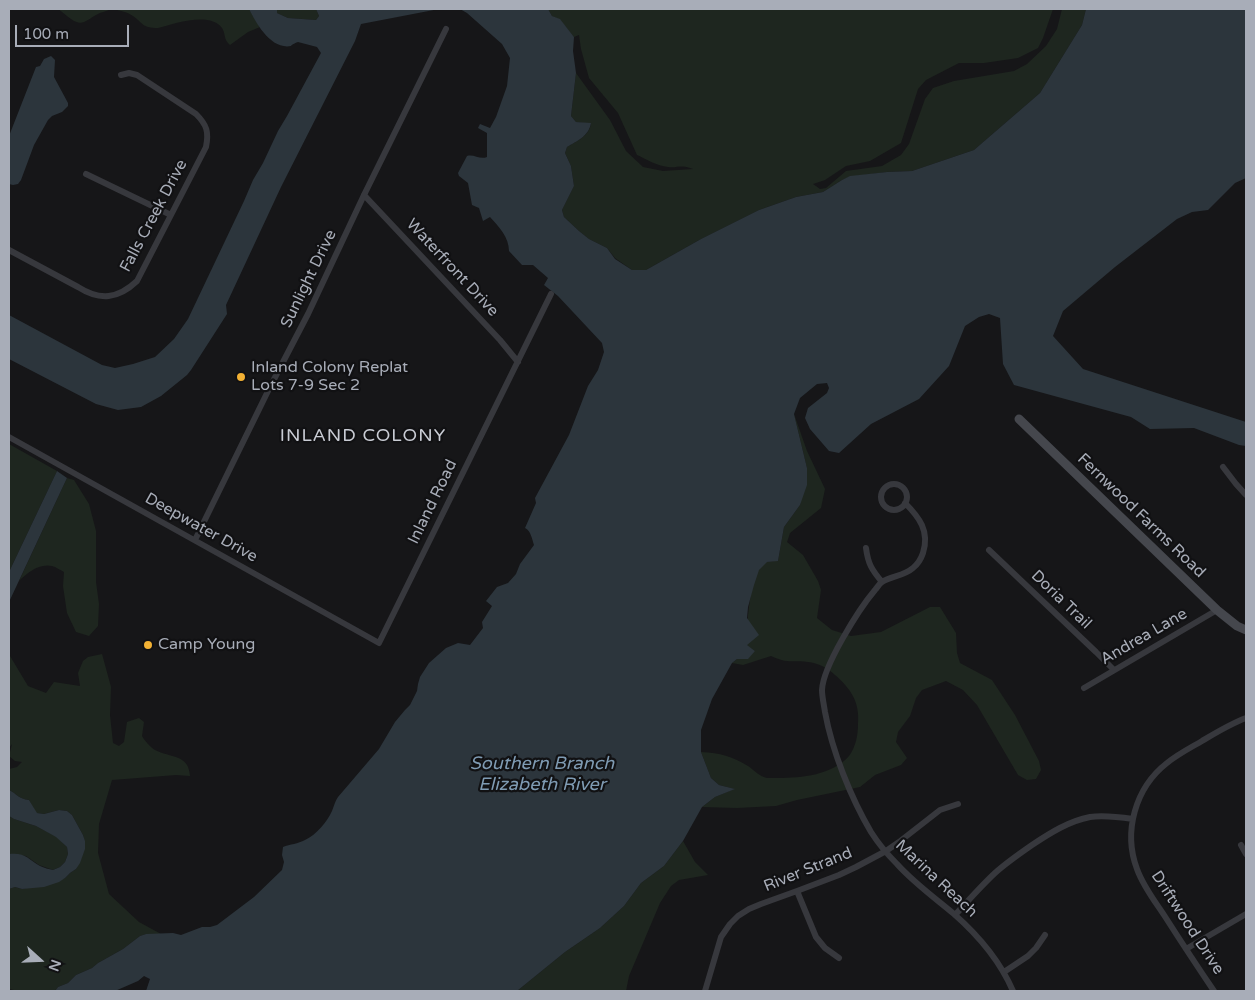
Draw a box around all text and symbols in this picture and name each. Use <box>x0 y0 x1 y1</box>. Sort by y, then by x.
scale bar <box>18 15 131 47</box>
text: 100 m <box>23 25 69 43</box>
street label: Falls Creek Drive <box>116 156 192 276</box>
street label: Waterfront Drive <box>402 215 502 321</box>
street label: Sunlight Drive <box>277 227 341 331</box>
place label: Inland Colony Replat Lots 7-9 Sec 2 <box>251 358 408 396</box>
marker: Inland Colony Replat Lots 7-9 Sec 2 <box>235 371 247 383</box>
district label: INLAND COLONY <box>278 425 448 447</box>
street label: Fernwood Farms Road <box>1073 450 1209 582</box>
street label: Inland Road <box>404 457 462 547</box>
street label: Deepwater Drive <box>141 489 261 567</box>
street label: Doria Trail <box>1027 566 1095 634</box>
street label: Andrea Lane <box>1097 604 1191 670</box>
place label: Camp Young <box>158 635 255 655</box>
marker: Camp Young <box>142 639 154 651</box>
water label: Southern Branch Elizabeth River <box>470 753 614 796</box>
street label: Marina Reach <box>891 836 981 922</box>
street label: River Strand <box>761 844 855 896</box>
street label: Driftwood Drive <box>1146 868 1228 978</box>
north arrow <box>15 935 65 985</box>
text: N <box>45 957 64 973</box>

